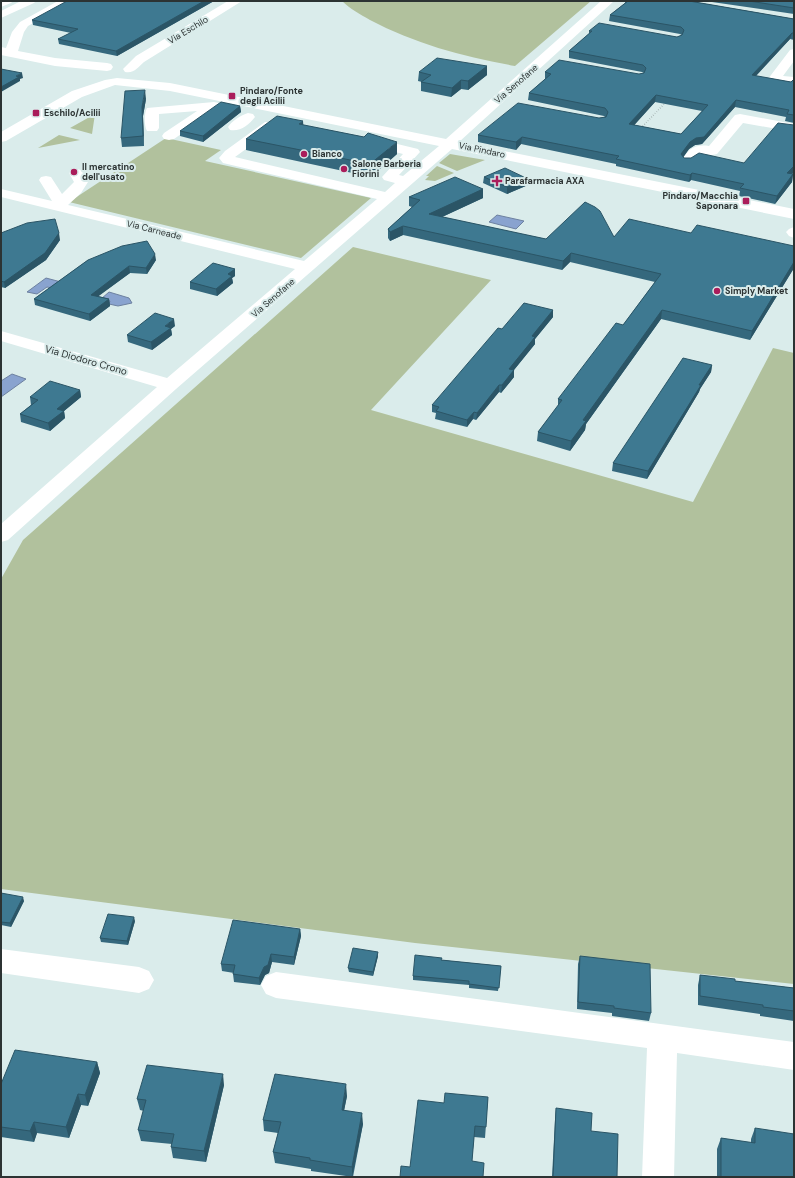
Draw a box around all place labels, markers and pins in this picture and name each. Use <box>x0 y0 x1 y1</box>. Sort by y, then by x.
place label: Pindaro/Fonte degli Acilii <box>240 85 304 107</box>
marker: Pindaro/Fonte degli Acilii <box>227 91 237 101</box>
place label: Eschilo/Acilii <box>44 107 101 119</box>
marker: Eschilo/Acilii <box>31 108 41 118</box>
place label: Bianco <box>312 148 342 160</box>
marker: Bianco <box>299 149 309 159</box>
place label: Salone Barberia Fiorini <box>352 158 421 180</box>
place label: Il mercatino dell'usato <box>82 161 135 183</box>
marker: Salone Barberia Fiorini <box>339 164 349 174</box>
marker: Il mercatino dell'usato <box>69 167 79 177</box>
place label: Parafarmacia AXA <box>505 175 585 187</box>
marker: Parafarmacia AXA <box>492 176 502 186</box>
place label: Pindaro/Macchia Saponara <box>663 190 738 212</box>
marker: Pindaro/Macchia Saponara <box>741 196 751 206</box>
place label: Simply Market <box>725 285 788 297</box>
marker: Simply Market <box>712 286 722 296</box>

